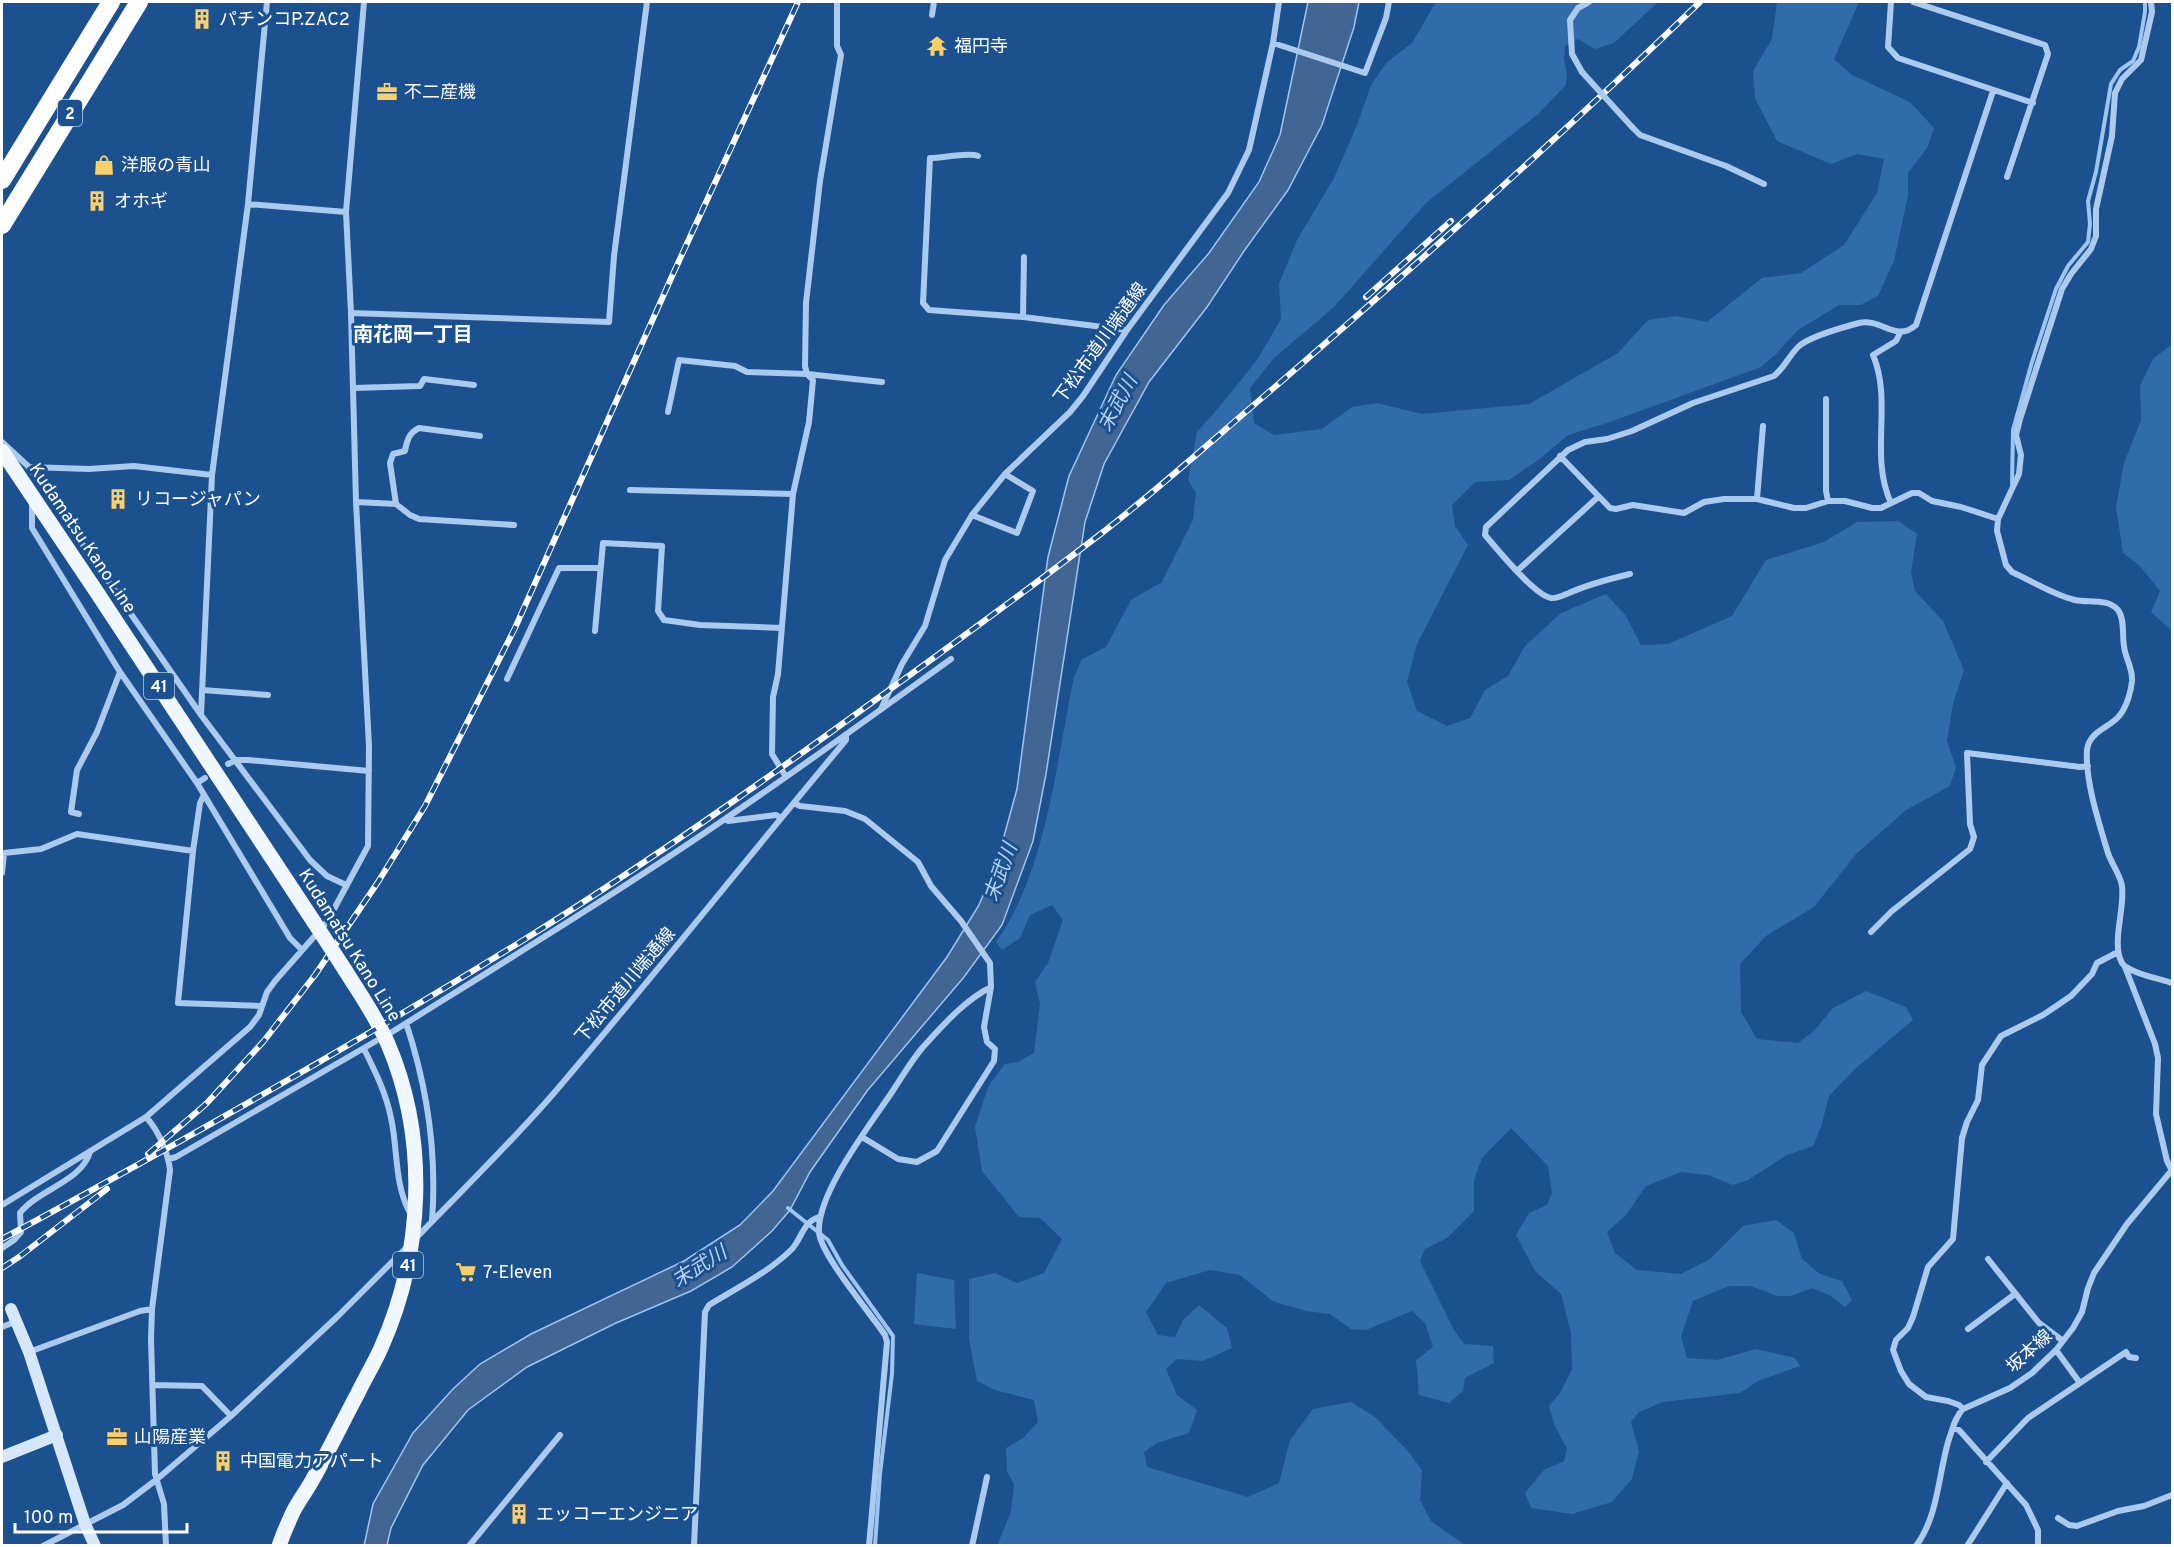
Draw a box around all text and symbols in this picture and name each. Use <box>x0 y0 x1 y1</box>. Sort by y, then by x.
building icon: パチンコP.ZAC2 <box>190 7 214 31</box>
place label: パチンコP.ZAC2 <box>219 9 350 32</box>
temple icon: 福円寺 <box>925 34 949 58</box>
place label: 福円寺 <box>954 36 1008 59</box>
office icon: 不二産機 <box>375 80 399 104</box>
place label: 不二産機 <box>404 82 476 105</box>
road number: 2 <box>58 100 82 126</box>
shop icon: 洋服の青山 <box>92 153 116 177</box>
place label: 洋服の青山 <box>121 155 211 178</box>
building icon: オホギ <box>85 189 109 213</box>
place label: オホギ <box>114 191 168 214</box>
street label: 下松市道川端通線 <box>1050 279 1153 409</box>
district label: 南花岡一丁目 <box>353 323 473 349</box>
water label: 末武川 <box>1093 370 1145 437</box>
street label: Kudamatsu Kano Line <box>23 459 141 618</box>
building icon: リコージャパン <box>106 487 130 511</box>
place label: リコージャパン <box>135 489 261 512</box>
road number: 41 <box>144 673 174 699</box>
water label: 末武川 <box>979 838 1025 905</box>
street label: Kudamatsu Kano Line <box>292 865 405 1027</box>
street label: 下松市道川端通線 <box>571 923 681 1049</box>
water label: 末武川 <box>668 1240 734 1295</box>
road number: 41 <box>393 1252 423 1278</box>
supermarket icon: 7-Eleven <box>454 1260 478 1284</box>
place label: 7-Eleven <box>483 1262 552 1285</box>
street label: 坂本線 <box>2002 1326 2058 1379</box>
office icon: 山陽産業 <box>105 1425 129 1449</box>
place label: 山陽産業 <box>134 1427 206 1450</box>
building icon: 中国電力アパート <box>211 1449 235 1473</box>
place label: 中国電力アパート <box>240 1451 384 1474</box>
scale bar <box>15 1496 188 1534</box>
building icon: エッコーエンジニア <box>507 1502 531 1526</box>
place label: エッコーエンジニア <box>536 1504 698 1527</box>
text: 100 m <box>24 1507 73 1530</box>

